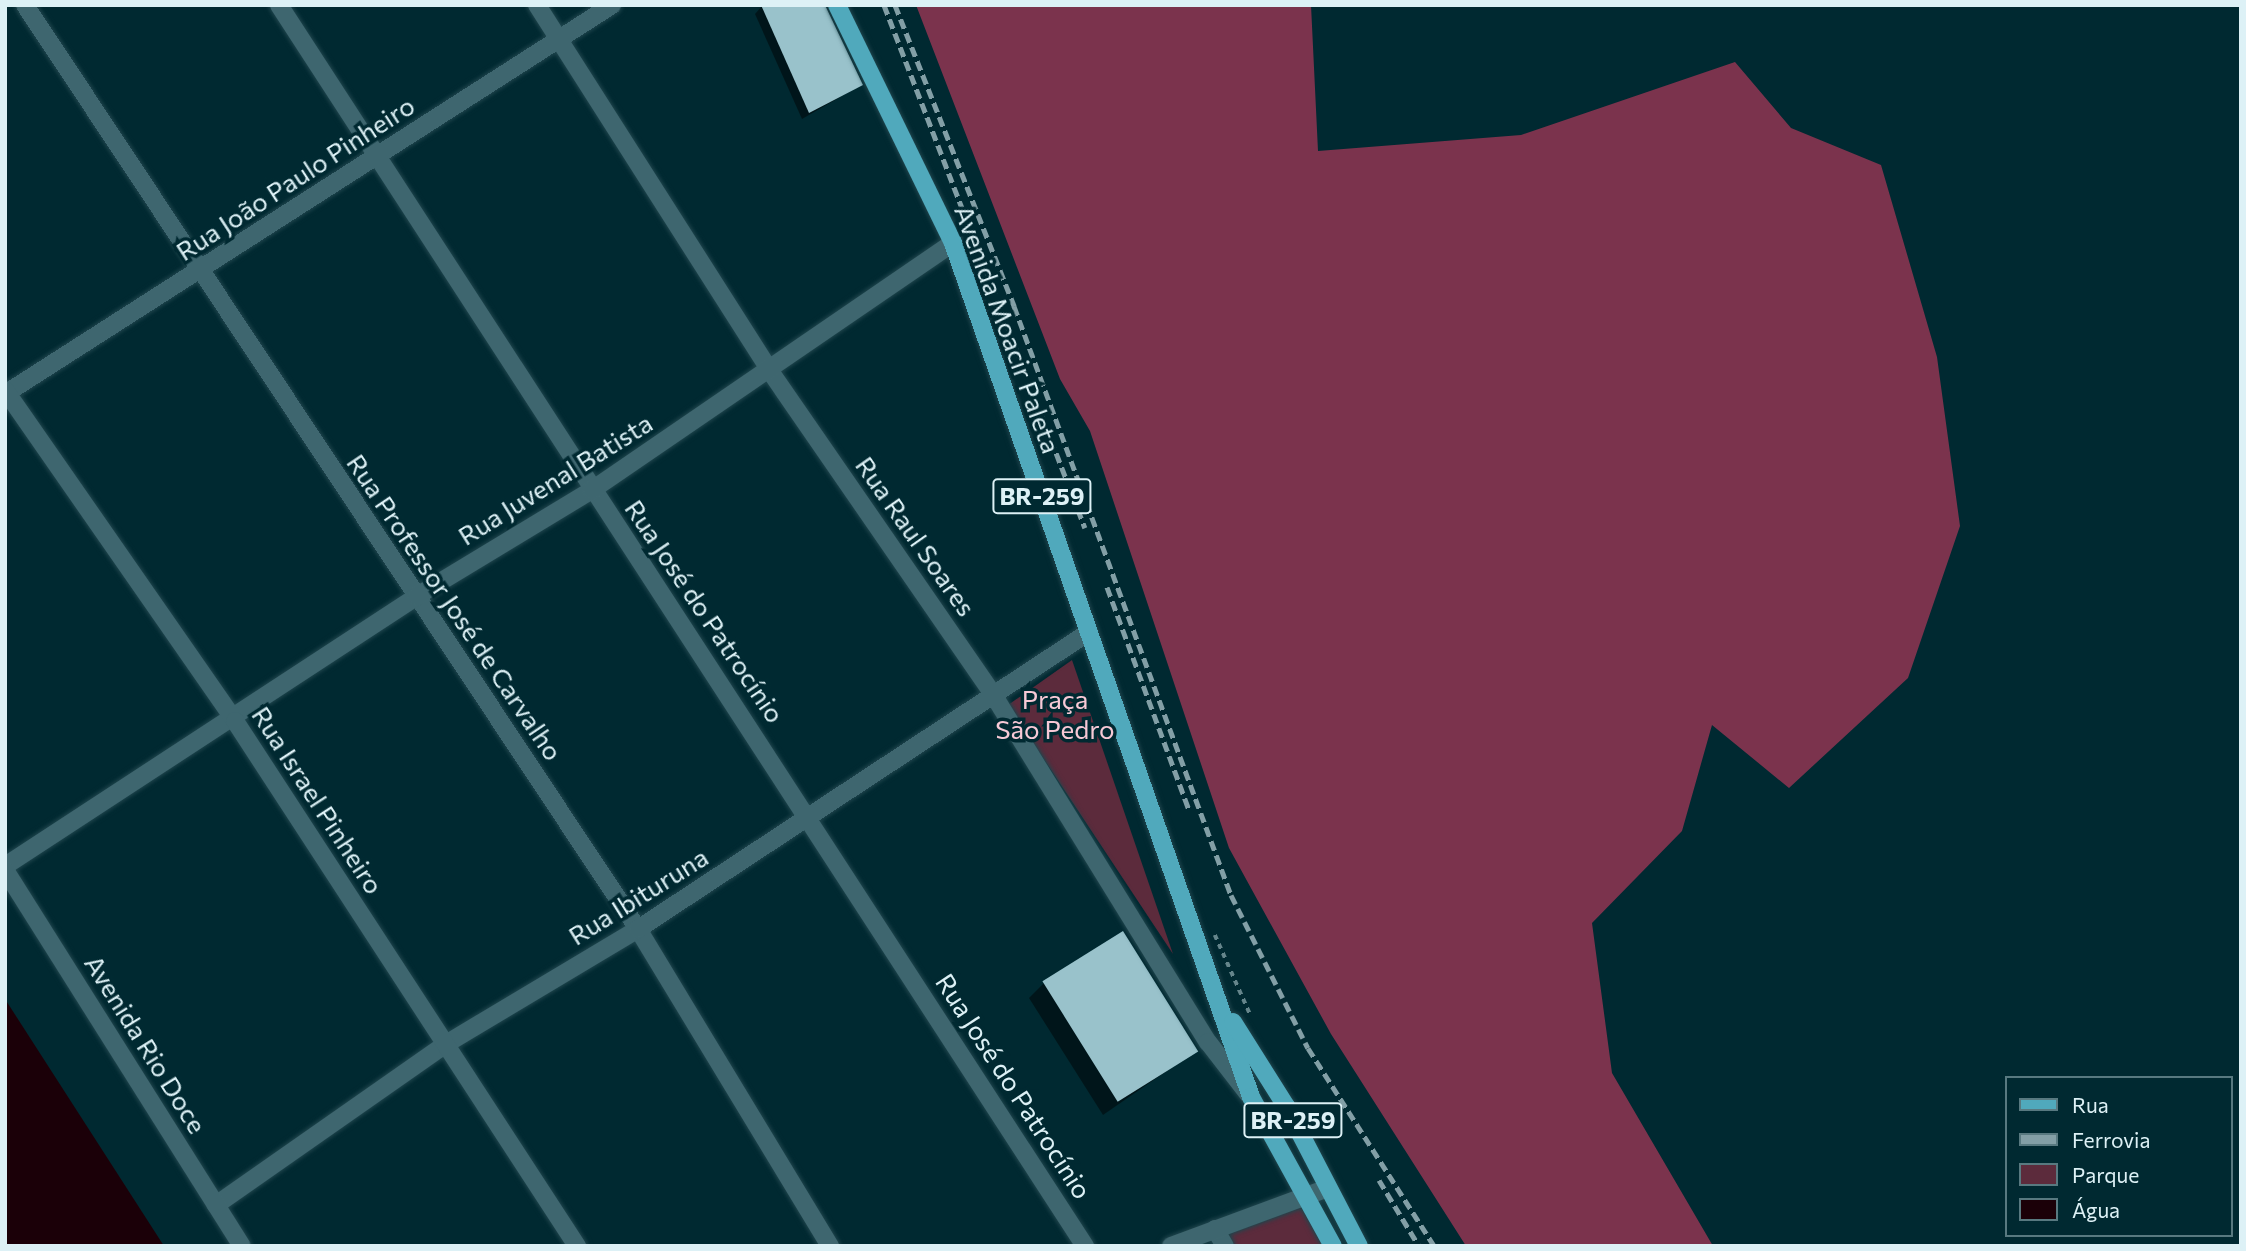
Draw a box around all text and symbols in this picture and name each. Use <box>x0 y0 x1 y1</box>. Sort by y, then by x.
street label: Rua João Paulo Pinheiro <box>170 89 420 267</box>
street label: Avenida Moacir Paleta <box>949 201 1067 457</box>
street label: Rua Juvenal Batista <box>452 407 658 551</box>
street label: Rua Professor José de Carvalho <box>341 448 569 766</box>
street label: Rua Raul Soares <box>850 450 982 622</box>
road number: BR-259 <box>991 476 1093 516</box>
street label: Rua José do Patrocínio <box>619 494 791 728</box>
park label: Praça São Pedro <box>995 683 1115 744</box>
street label: Rua Israel Pinheiro <box>246 700 390 900</box>
street label: Rua Ibituruna <box>563 841 713 951</box>
street label: Avenida Rio Doce <box>79 949 213 1139</box>
street label: Rua José do Patrocínio <box>930 968 1098 1204</box>
legend <box>2004 1076 2232 1237</box>
text: Rua <box>2072 1092 2109 1117</box>
road number: BR-259 <box>1242 1100 1344 1140</box>
text: Ferrovia <box>2072 1127 2150 1152</box>
text: Parque <box>2072 1162 2139 1187</box>
text: Água <box>2072 1197 2120 1222</box>

